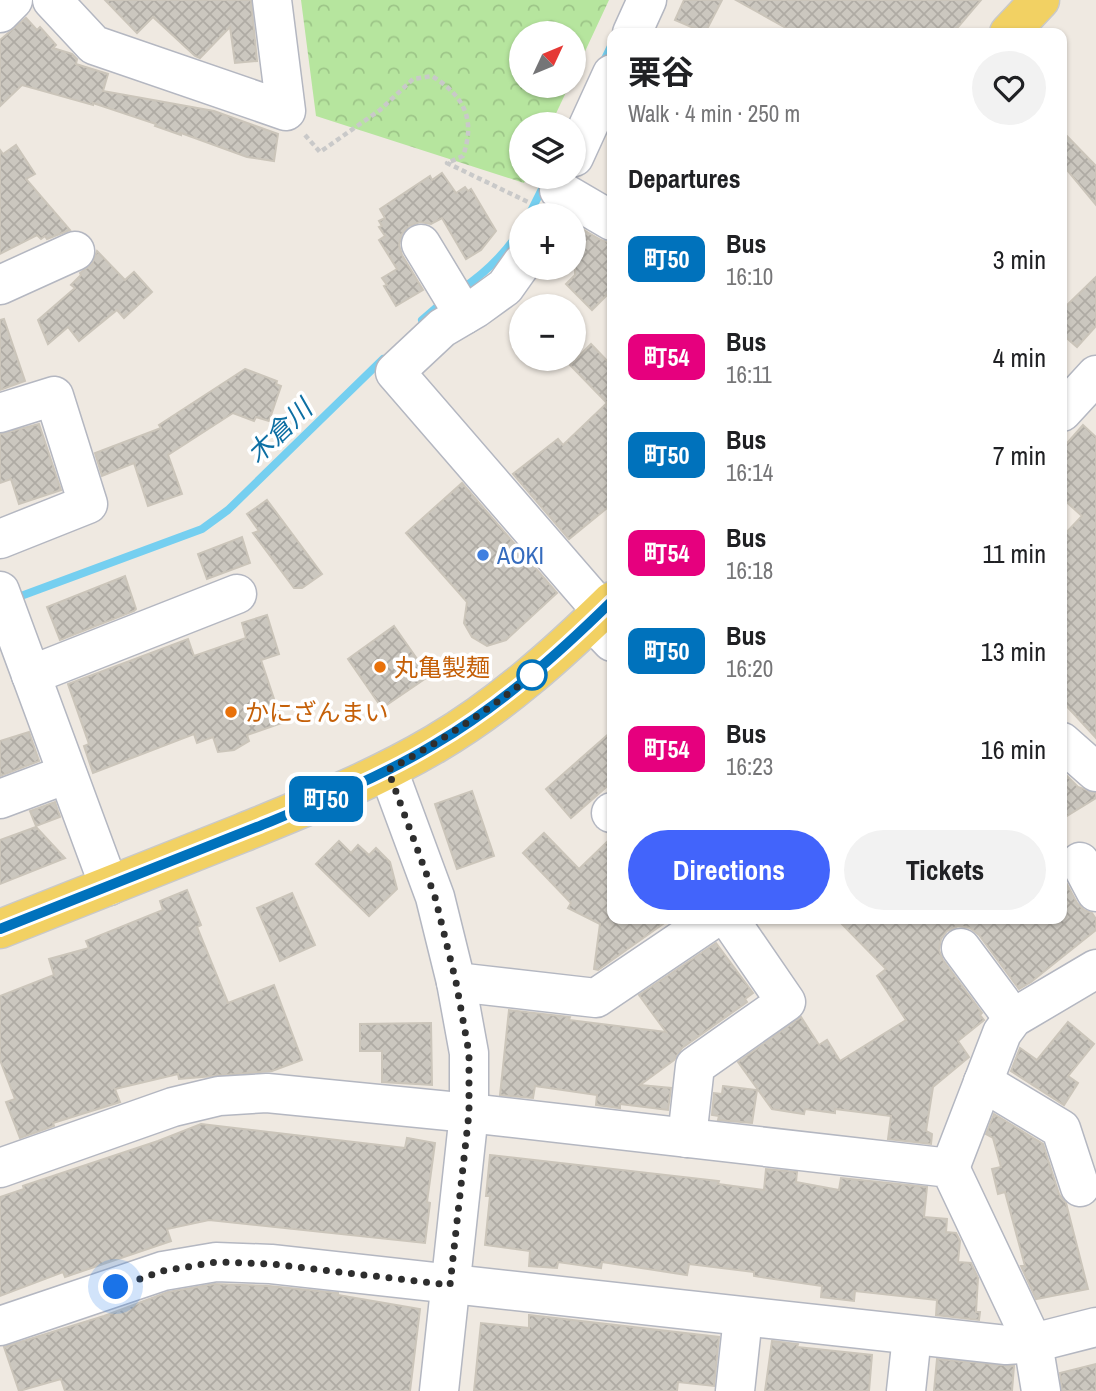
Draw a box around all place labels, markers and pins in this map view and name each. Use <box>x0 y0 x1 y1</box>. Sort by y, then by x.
place label: AOKI <box>496 539 544 571</box>
marker: AOKI <box>475 547 491 563</box>
place label: 丸亀製麺 <box>394 651 490 683</box>
marker: 丸亀製麺 <box>372 659 388 675</box>
unlabelled marker <box>517 660 547 690</box>
place label: かにざんまい <box>245 696 389 728</box>
marker: かにざんまい <box>223 704 239 720</box>

